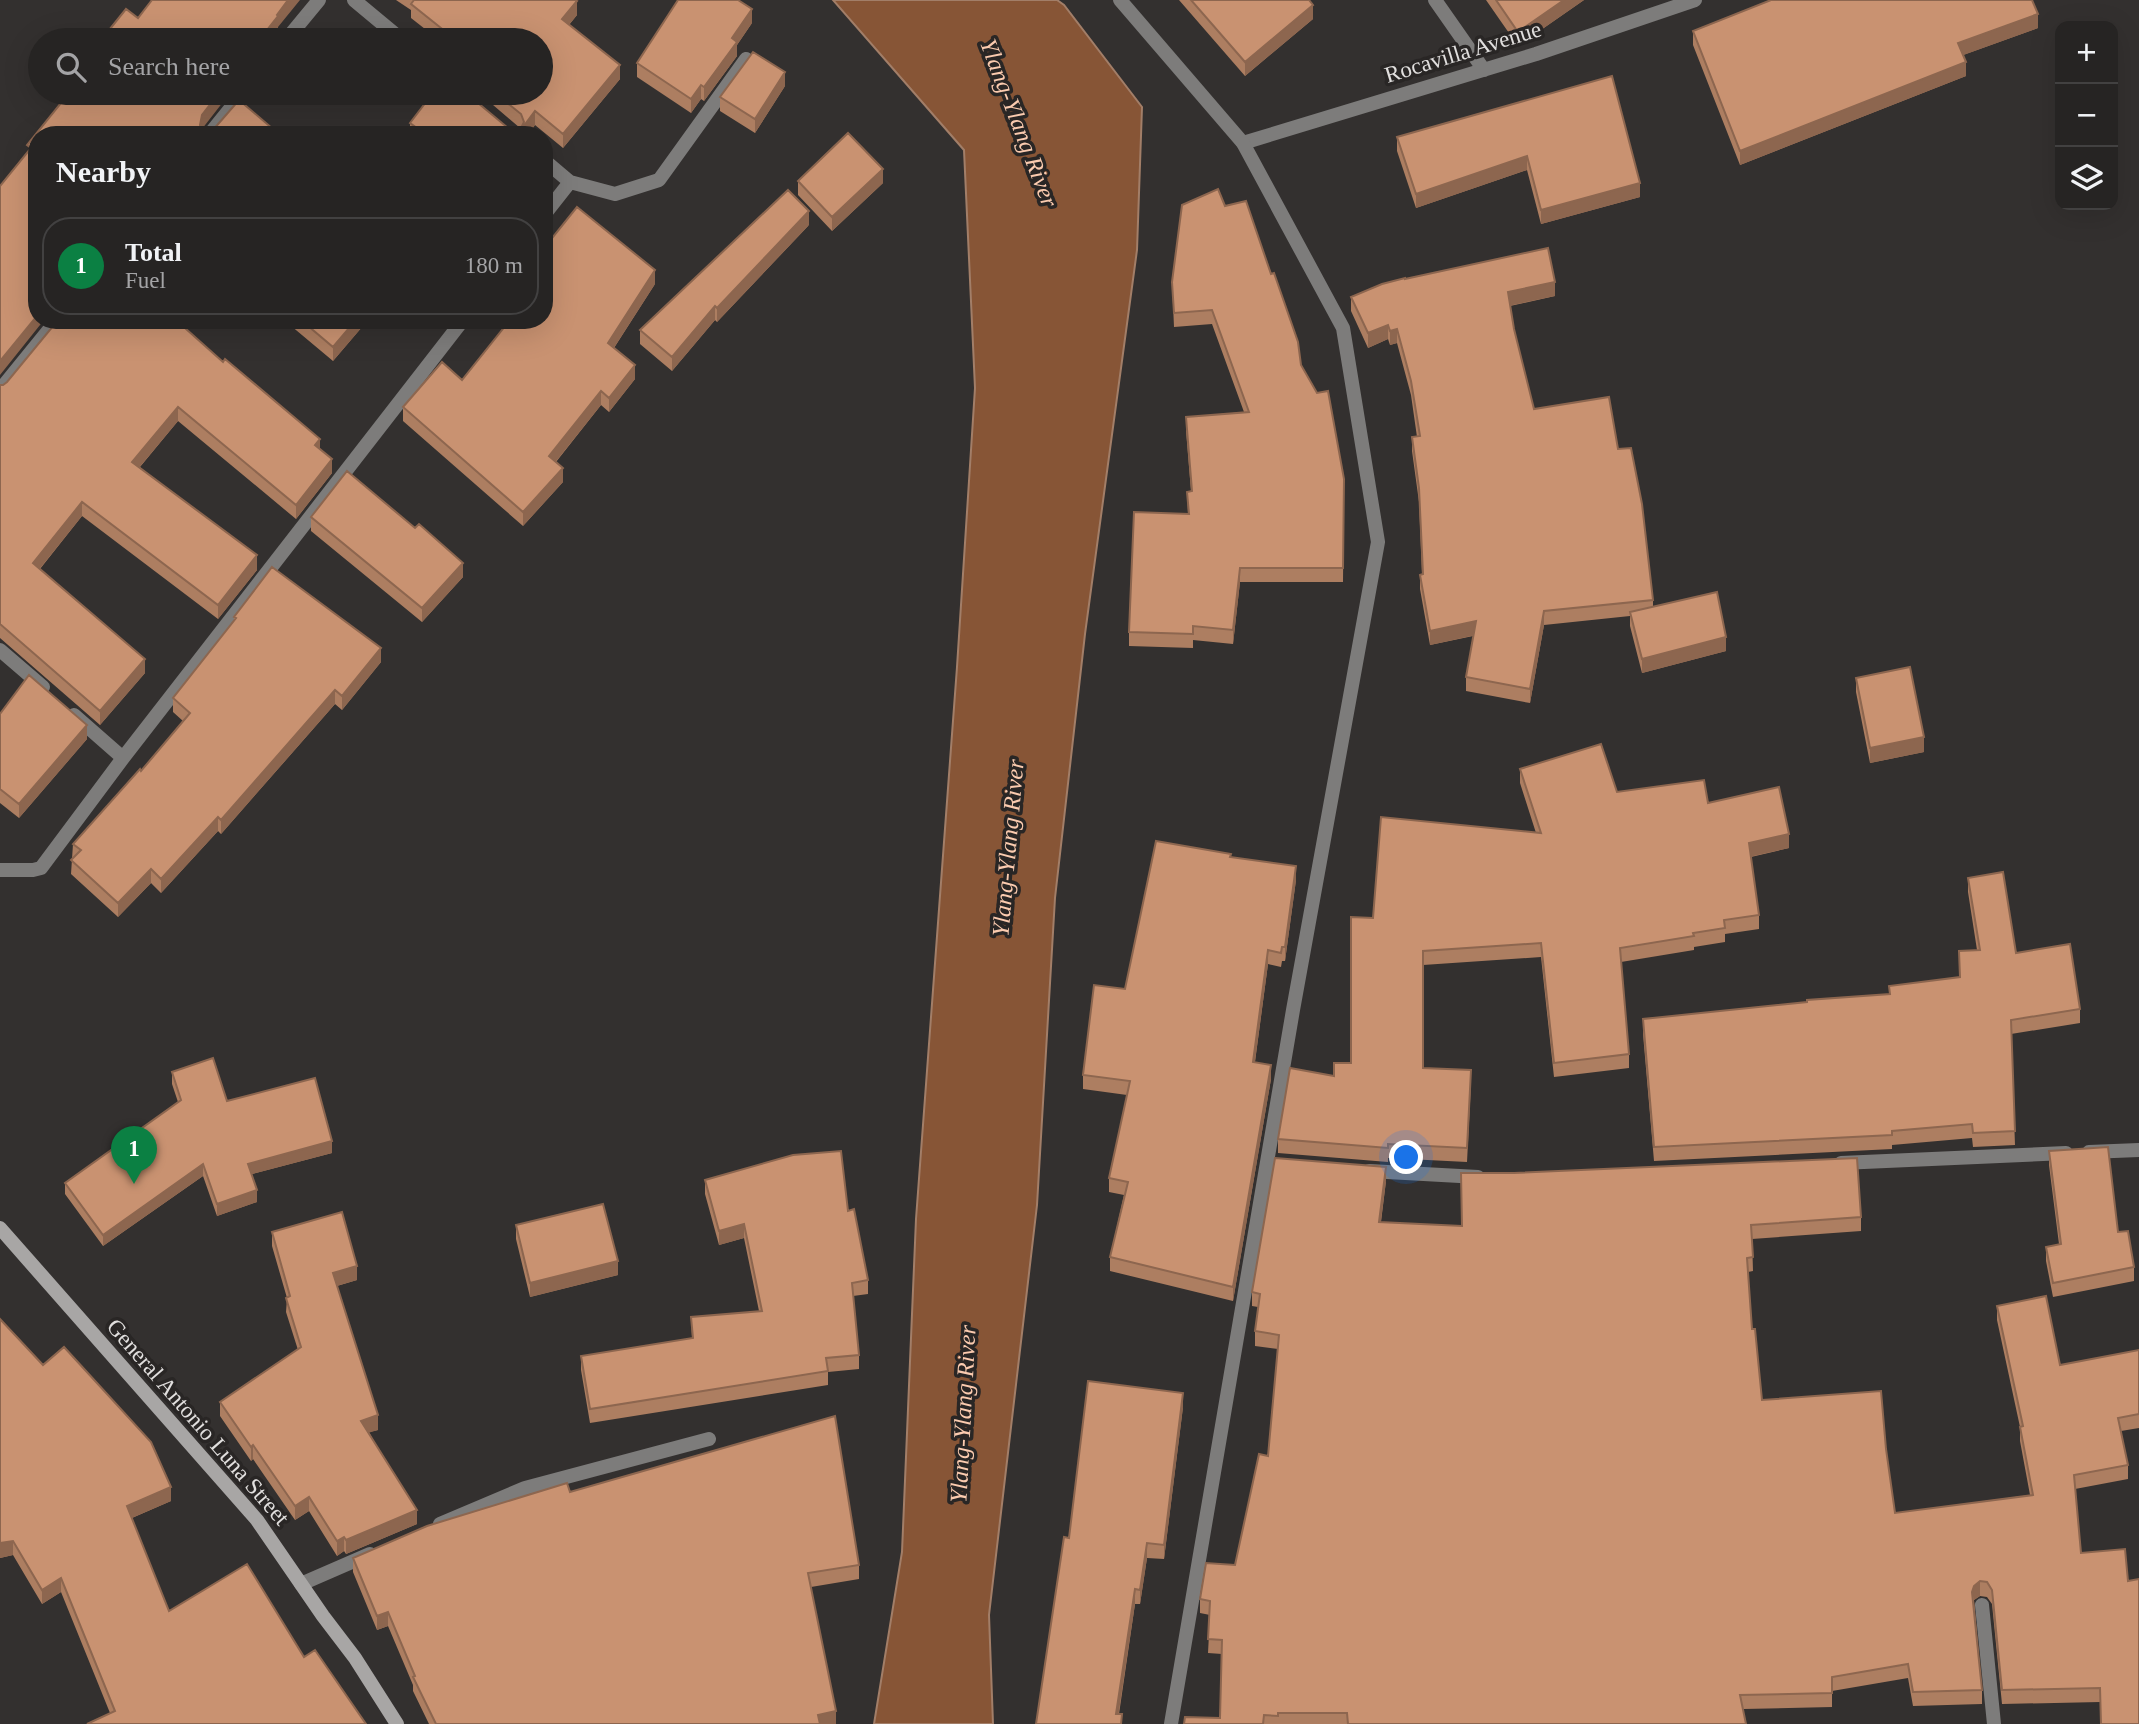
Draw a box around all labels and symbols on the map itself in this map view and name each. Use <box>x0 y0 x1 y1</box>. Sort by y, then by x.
street label: Rocavilla Avenue <box>1382 16 1544 88</box>
water label: Ylang-Ylang River <box>975 35 1063 211</box>
water label: Ylang-Ylang River <box>987 758 1029 938</box>
pin: 1 <box>111 1126 157 1184</box>
your location <box>1389 1140 1423 1174</box>
street label: General Antonio Luna Street <box>102 1314 295 1531</box>
water label: Ylang-Ylang River <box>945 1324 981 1504</box>

